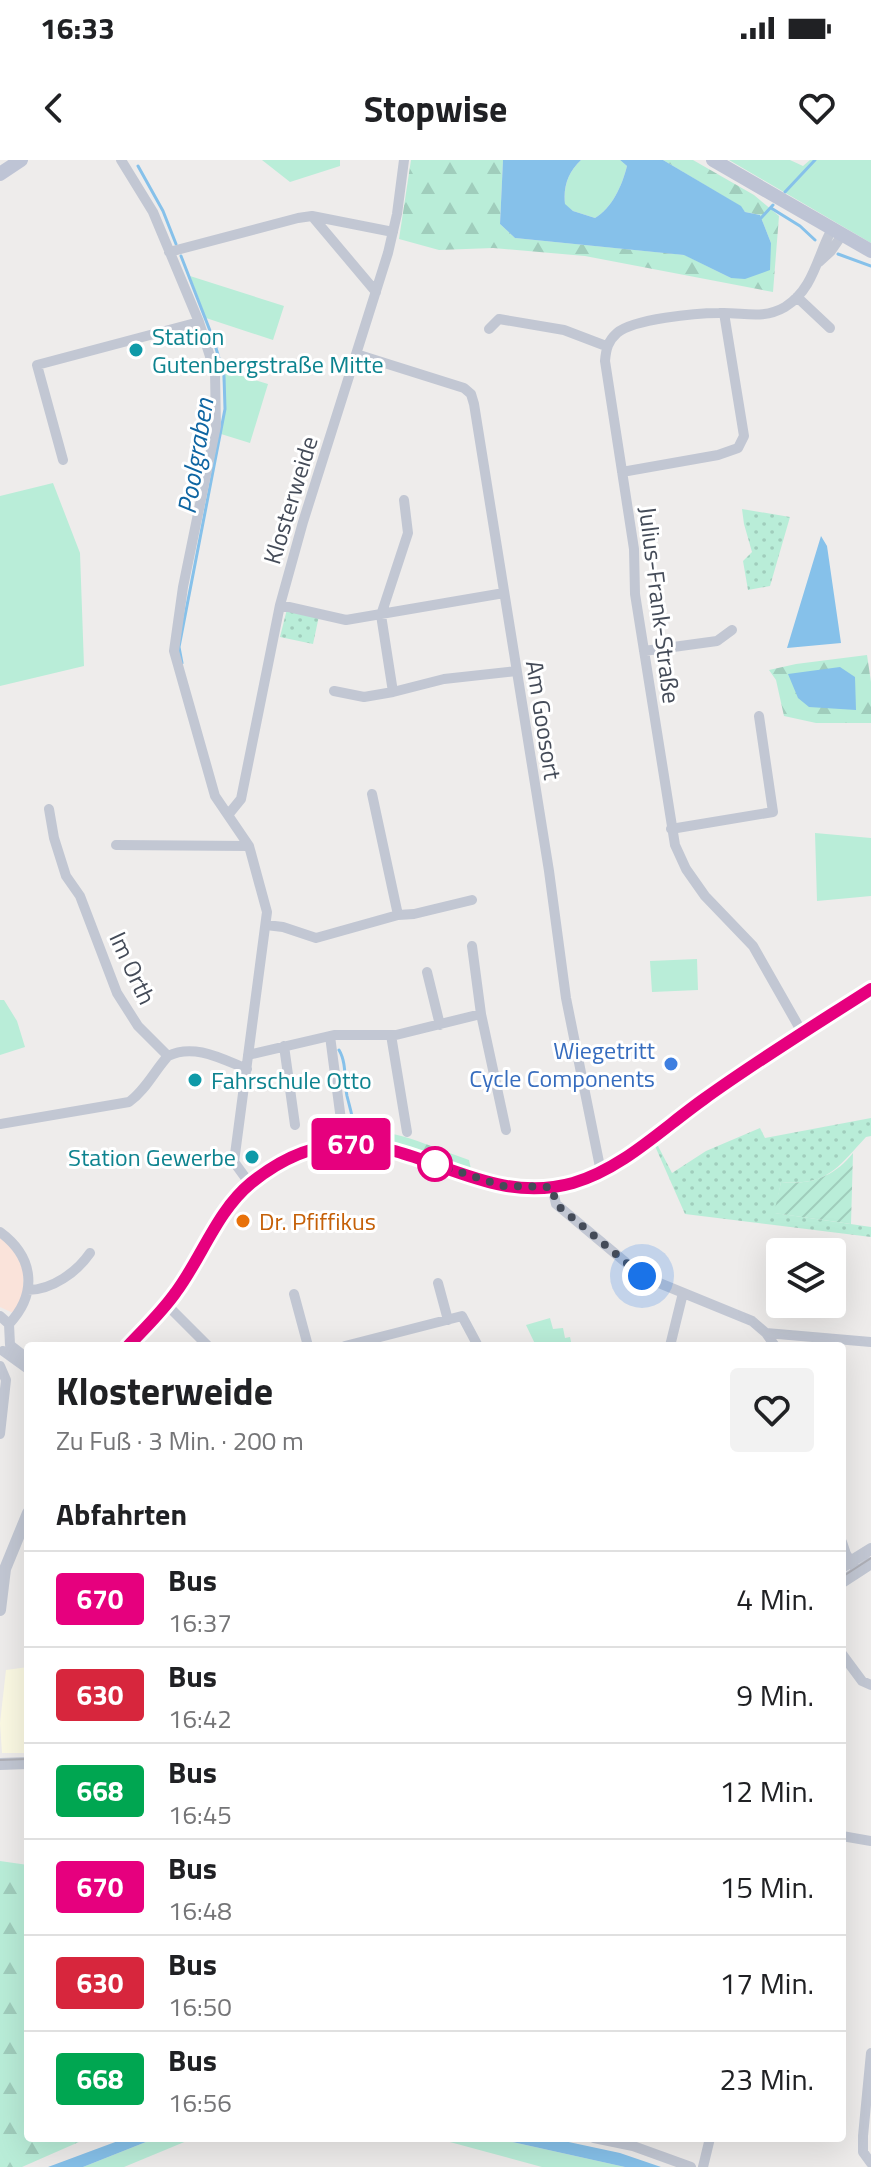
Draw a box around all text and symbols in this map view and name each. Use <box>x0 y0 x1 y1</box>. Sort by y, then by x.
text: 16:33 <box>40 5 115 51</box>
text: Stopwise <box>364 81 507 136</box>
icon: back <box>32 86 76 130</box>
icon: heart <box>795 86 839 130</box>
place label: Station Gutenbergstraße Mitte <box>152 318 384 382</box>
marker: Station Gutenbergstraße Mitte <box>127 341 145 359</box>
water label: Poolgraben <box>167 394 224 517</box>
street label: Klosterweide <box>253 432 327 568</box>
street label: Julius-Frank-Straße <box>630 505 690 705</box>
street label: Am Goosort <box>517 658 571 783</box>
street label: Im Orth <box>100 926 166 1010</box>
place label: Wiegetritt Cycle Components <box>469 1032 656 1096</box>
marker: Wiegetritt Cycle Components <box>662 1055 680 1073</box>
place label: Fahrschule Otto <box>211 1062 372 1098</box>
marker: Fahrschule Otto <box>186 1071 204 1089</box>
line badge: 670 <box>305 1118 397 1170</box>
text: 670 <box>327 1122 375 1165</box>
place label: Station Gewerbe <box>68 1139 236 1175</box>
unlabelled marker <box>418 1147 452 1181</box>
marker: Station Gewerbe <box>243 1148 261 1166</box>
place label: Dr. Pfiffikus <box>259 1203 376 1239</box>
marker: Dr. Pfiffikus <box>234 1212 252 1230</box>
map controls <box>766 1238 846 1318</box>
button: layers <box>766 1238 846 1318</box>
your location <box>622 1256 662 1296</box>
text: Klosterweide <box>56 1362 273 1420</box>
button: heart <box>730 1368 814 1452</box>
text: Zu Fuß · 3 Min. · 200 m <box>56 1421 304 1460</box>
text: Abfahrten <box>56 1491 187 1537</box>
text: Bus <box>168 1557 217 1603</box>
text: 4 Min. <box>736 1576 814 1622</box>
text: 670 <box>76 1577 124 1620</box>
text: 16:37 <box>168 1603 232 1642</box>
text: Bus <box>168 1653 217 1699</box>
text: 9 Min. <box>736 1672 814 1718</box>
text: 630 <box>76 1673 124 1716</box>
text: 16:42 <box>168 1699 232 1738</box>
text: Bus <box>168 1749 217 1795</box>
text: 12 Min. <box>719 1768 814 1814</box>
text: 668 <box>76 1769 124 1812</box>
text: 16:45 <box>168 1795 232 1834</box>
text: Bus <box>168 1845 217 1891</box>
text: 15 Min. <box>719 1864 814 1910</box>
text: 670 <box>76 1865 124 1908</box>
text: 16:48 <box>168 1891 232 1930</box>
text: Bus <box>168 1941 217 1987</box>
text: 17 Min. <box>719 1960 814 2006</box>
text: 630 <box>76 1961 124 2004</box>
text: 16:50 <box>168 1987 232 2026</box>
text: Bus <box>168 2037 217 2083</box>
text: 23 Min. <box>719 2056 814 2102</box>
text: 668 <box>76 2057 124 2100</box>
text: 16:56 <box>168 2083 232 2122</box>

